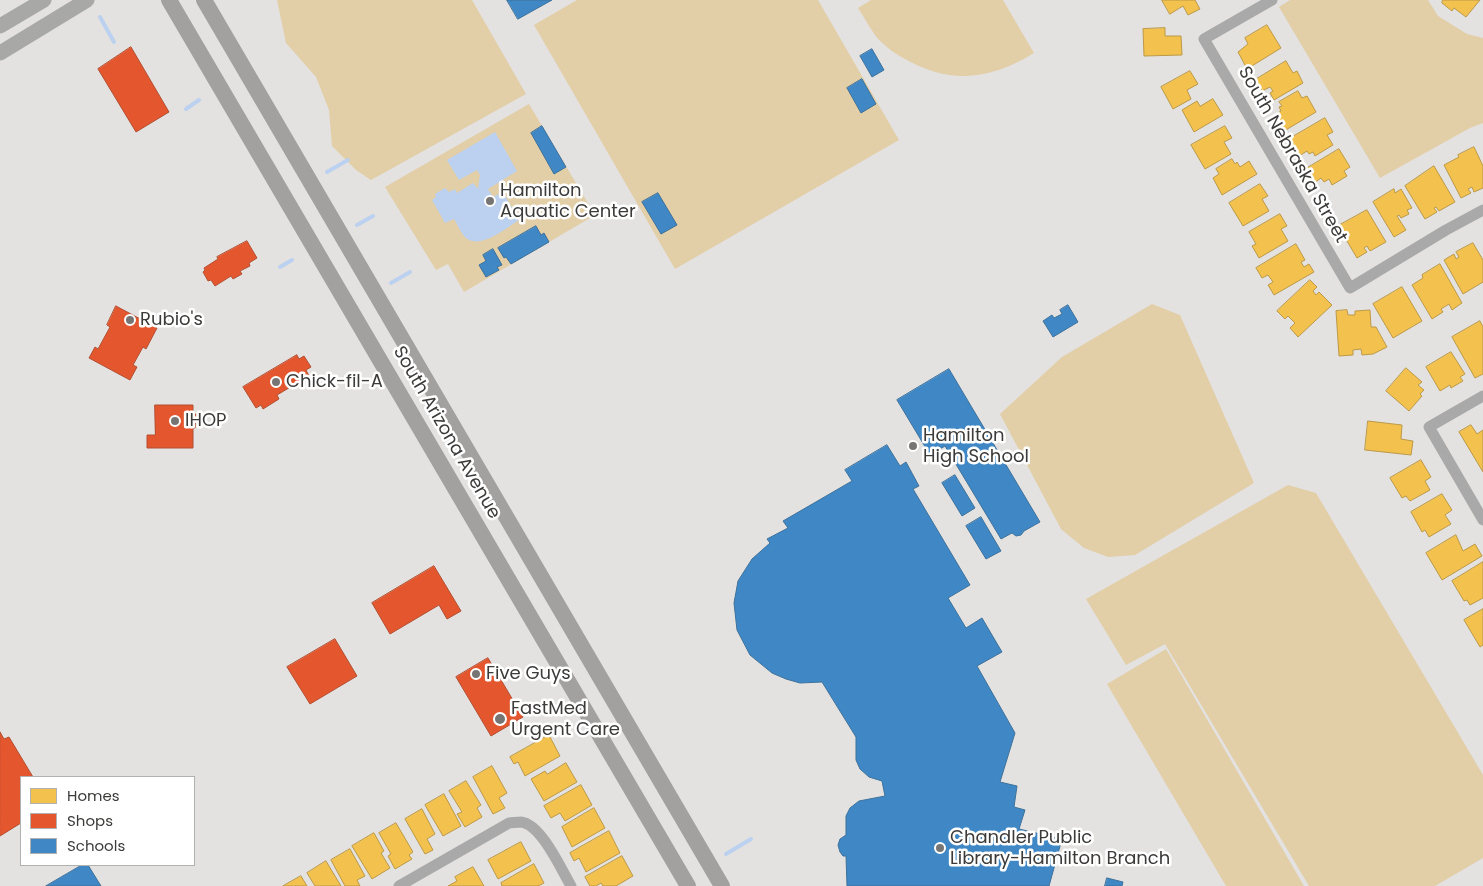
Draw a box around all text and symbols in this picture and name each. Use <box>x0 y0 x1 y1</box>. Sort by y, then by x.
street label: South Nebraska Street <box>1233 63 1351 247</box>
place label: Hamilton Aquatic Center <box>500 180 636 222</box>
marker: Hamilton Aquatic Center <box>484 195 496 207</box>
place label: Rubio's <box>140 309 203 331</box>
marker: Rubio's <box>124 314 136 326</box>
street label: South Arizona Avenue <box>388 343 504 523</box>
place label: Chick-fil-A <box>286 371 383 393</box>
marker: Chick-fil-A <box>270 376 282 388</box>
place label: IHOP <box>185 410 226 432</box>
marker: IHOP <box>169 415 181 427</box>
place label: Hamilton High School <box>923 425 1029 468</box>
marker: Hamilton High School <box>907 440 919 452</box>
place label: Five Guys <box>486 663 571 685</box>
marker: Five Guys <box>470 668 482 680</box>
place label: FastMed Urgent Care <box>511 698 620 741</box>
marker: FastMed Urgent Care <box>493 712 507 726</box>
legend <box>20 776 195 866</box>
text: Homes <box>67 785 120 806</box>
text: Shops <box>67 810 113 831</box>
place label: Chandler Public Library-Hamilton Branch <box>950 827 1170 870</box>
text: Schools <box>67 835 125 856</box>
marker: Chandler Public Library-Hamilton Branch <box>934 842 946 854</box>

